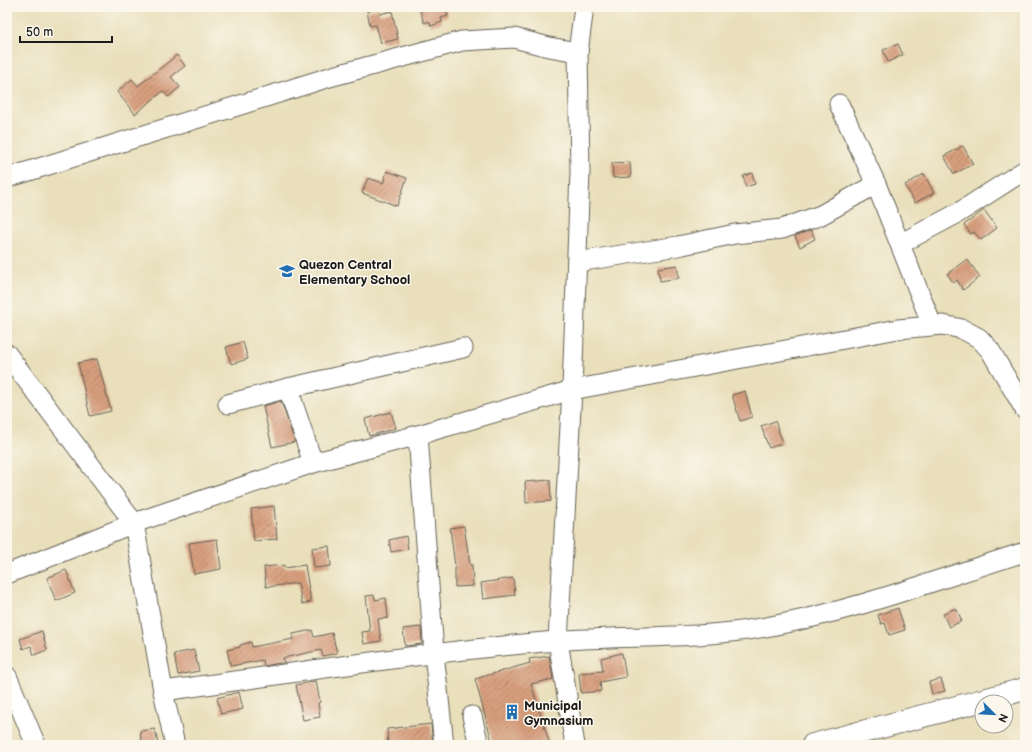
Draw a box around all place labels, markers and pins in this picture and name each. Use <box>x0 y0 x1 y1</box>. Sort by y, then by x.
place label: Quezon Central Elementary School <box>299 257 410 288</box>
school or university icon: Quezon Central Elementary School <box>278 262 296 280</box>
place label: Municipal Gymnasium <box>524 698 593 729</box>
building icon: Municipal Gymnasium <box>503 703 521 721</box>

